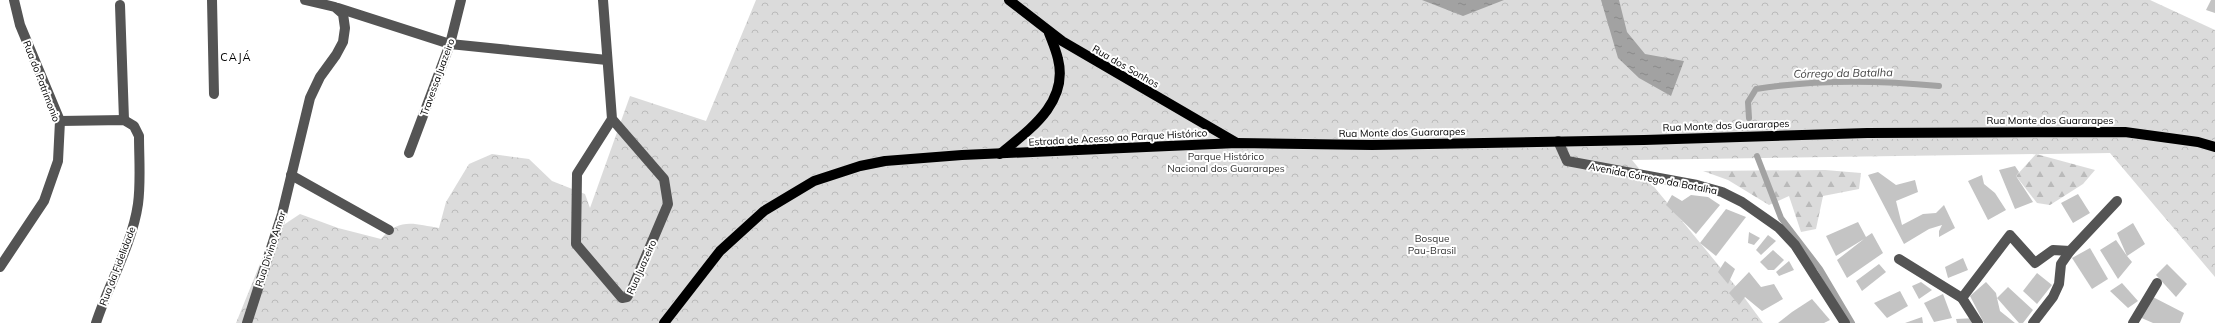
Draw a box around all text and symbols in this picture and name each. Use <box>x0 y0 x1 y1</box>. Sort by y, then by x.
street label: Travessa Juazeiro <box>417 36 458 118</box>
street label: Rua do Patrimonio <box>20 39 63 124</box>
street label: Rua dos Sonhos <box>1090 42 1161 91</box>
district label: CAJÁ <box>220 50 252 64</box>
water label: Córrego da Batalha <box>1793 65 1893 81</box>
street label: Rua Monte dos Guararapes <box>1987 114 2113 127</box>
street label: Rua Monte dos Guararapes <box>1662 117 1790 134</box>
street label: Rua Monte dos Guararapes <box>1338 125 1466 140</box>
street label: Estrada de Acesso ao Parque Histórico <box>1028 126 1208 149</box>
park label: Parque Histórico Nacional dos Guararapes <box>1167 150 1285 175</box>
street label: Avenida Córrego da Batalha <box>1587 160 1718 197</box>
street label: Rua Divino Amor <box>252 209 289 288</box>
street label: Rua da Fidelidade <box>96 225 139 308</box>
park label: Bosque Pau-Brasil <box>1408 232 1456 257</box>
street label: Rua Juazeiro <box>624 238 659 297</box>

